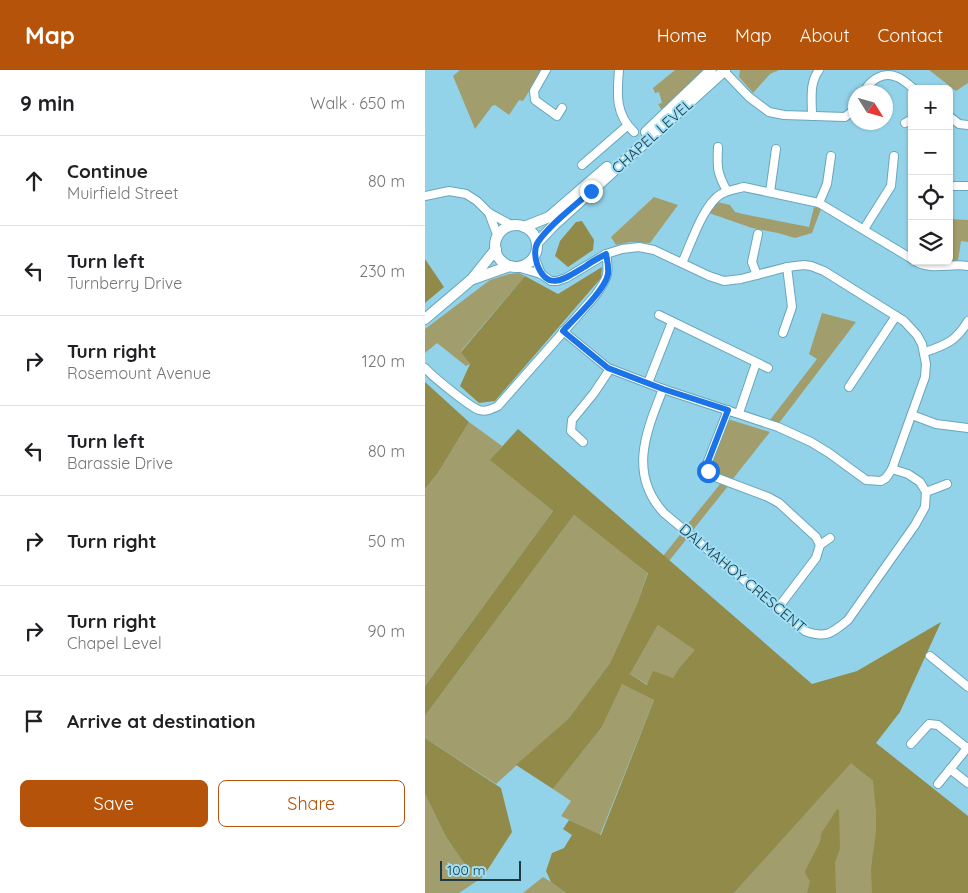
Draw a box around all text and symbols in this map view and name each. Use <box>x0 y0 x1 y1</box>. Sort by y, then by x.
text: Map <box>25 20 75 50</box>
text: Home <box>657 24 707 47</box>
text: Map <box>735 24 772 47</box>
text: About <box>800 24 850 47</box>
text: Contact <box>878 24 943 47</box>
north arrow <box>848 85 893 130</box>
map controls <box>908 85 953 265</box>
button: + <box>908 85 953 130</box>
text: 9 min <box>20 90 75 116</box>
text: Walk · 650 m <box>310 93 405 113</box>
street label: CHAPEL LEVEL <box>607 95 697 177</box>
button: − <box>908 130 953 175</box>
text: Continue <box>67 159 148 183</box>
icon: ahead <box>20 167 48 195</box>
text: 80 m <box>368 171 405 191</box>
button: locate <box>908 175 953 220</box>
route end <box>580 180 603 203</box>
text: Muirfield Street <box>67 183 178 203</box>
button: layers <box>908 220 953 265</box>
text: Turn left <box>67 249 145 273</box>
icon: left <box>20 257 48 285</box>
text: 230 m <box>359 261 405 281</box>
text: Turnberry Drive <box>67 273 182 293</box>
text: Turn right <box>67 339 156 363</box>
icon: right <box>20 347 48 375</box>
text: 120 m <box>362 351 405 371</box>
text: Rosemount Avenue <box>67 363 211 383</box>
text: Turn left <box>67 429 145 453</box>
icon: left <box>20 437 48 465</box>
text: 80 m <box>368 441 405 461</box>
text: Barassie Drive <box>67 453 173 473</box>
route start <box>697 460 720 483</box>
street label: DALMAHOY CRESCENT <box>676 519 810 637</box>
icon: right <box>20 527 48 555</box>
text: Turn right <box>67 529 156 553</box>
text: 50 m <box>368 531 405 551</box>
text: Turn right <box>67 609 156 633</box>
icon: right <box>20 617 48 645</box>
text: 90 m <box>368 621 405 641</box>
text: Chapel Level <box>67 633 162 653</box>
icon: arrive <box>20 707 48 735</box>
text: Arrive at destination <box>67 709 256 733</box>
button: Save <box>20 780 208 827</box>
button: Share <box>218 780 405 827</box>
scale bar <box>440 858 521 881</box>
text: 100 m <box>447 861 485 879</box>

